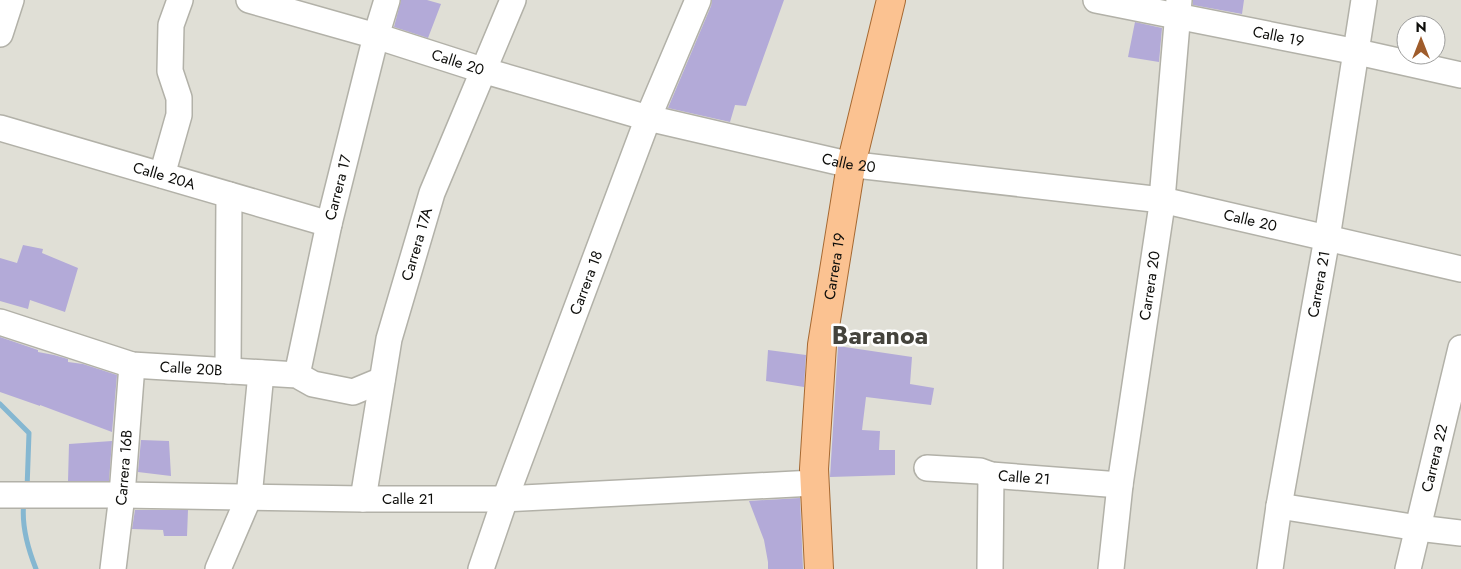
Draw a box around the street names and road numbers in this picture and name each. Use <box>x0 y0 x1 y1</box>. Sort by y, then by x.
street label: Calle 19 <box>1251 20 1306 52</box>
street label: Calle 20 <box>429 44 487 81</box>
street label: Calle 20 <box>820 148 877 178</box>
street label: Carrera 17 <box>319 152 357 223</box>
street label: Calle 20A <box>130 156 198 195</box>
street label: Calle 20 <box>1221 204 1279 237</box>
street label: Carrera 17A <box>396 205 438 283</box>
street label: Carrera 19 <box>818 231 851 302</box>
street label: Carrera 18 <box>564 247 608 318</box>
street label: Carrera 21 <box>1302 249 1336 319</box>
street label: Carrera 20 <box>1134 250 1166 322</box>
street label: Calle 20B <box>159 356 223 381</box>
street label: Carrera 22 <box>1416 422 1453 494</box>
street label: Carrera 16B <box>110 429 138 507</box>
street label: Calle 21 <box>997 465 1051 491</box>
street label: Calle 21 <box>382 488 434 510</box>

